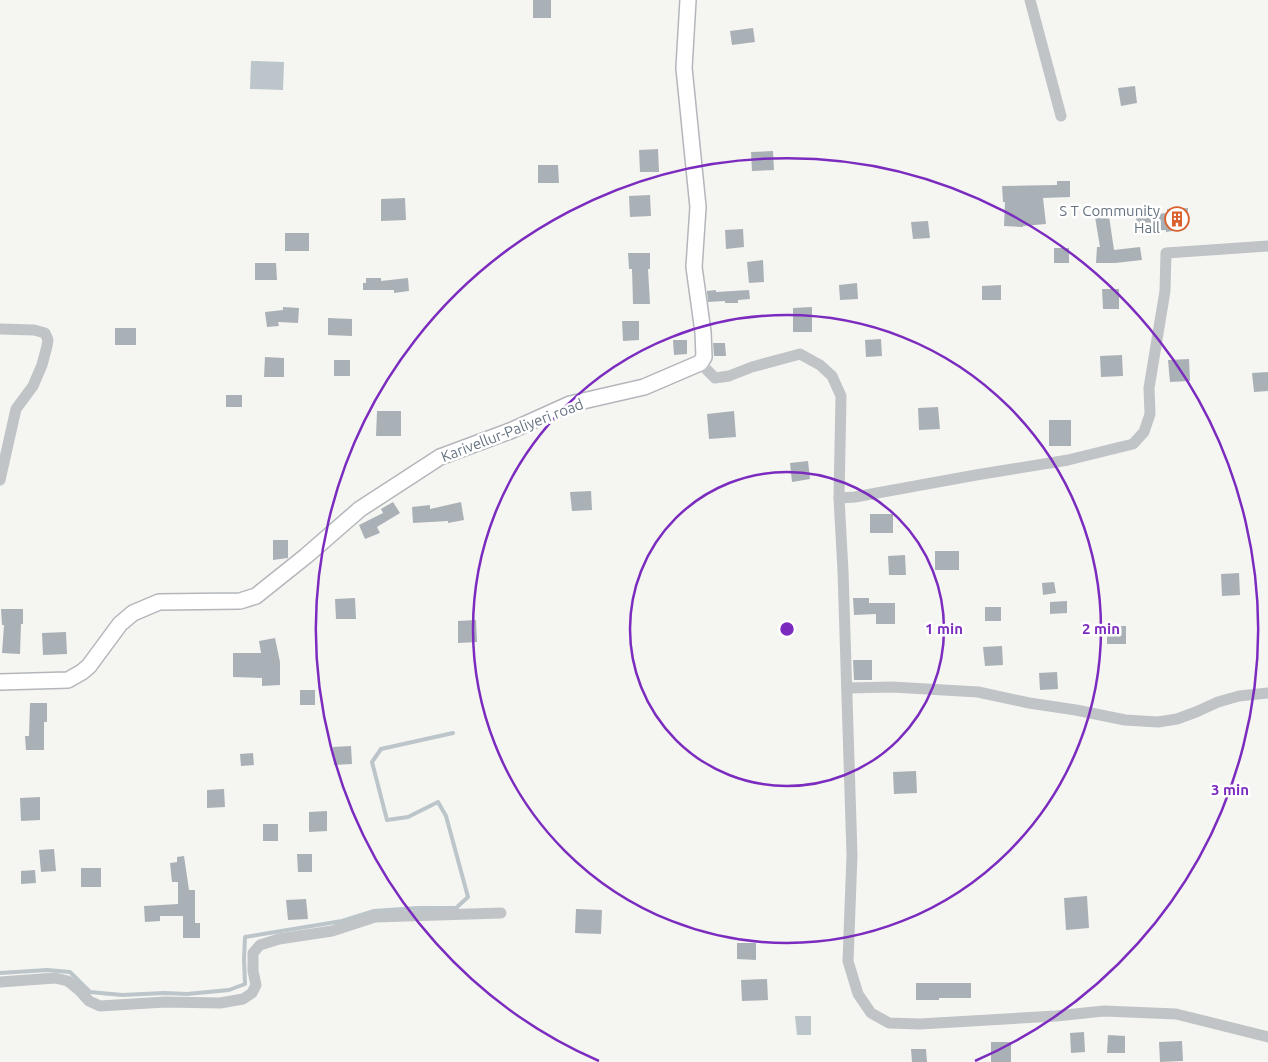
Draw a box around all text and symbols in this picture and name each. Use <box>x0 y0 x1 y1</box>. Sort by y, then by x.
place label: S T Community Hall <box>1059 202 1160 236</box>
building icon: S T Community Hall <box>1164 206 1190 232</box>
street label: Karivellur-Paliyeri road <box>438 395 586 465</box>
centre of rings <box>778 620 796 638</box>
text: 1 min <box>925 620 963 637</box>
text: 2 min <box>1082 620 1120 637</box>
text: 3 min <box>1211 781 1249 798</box>

